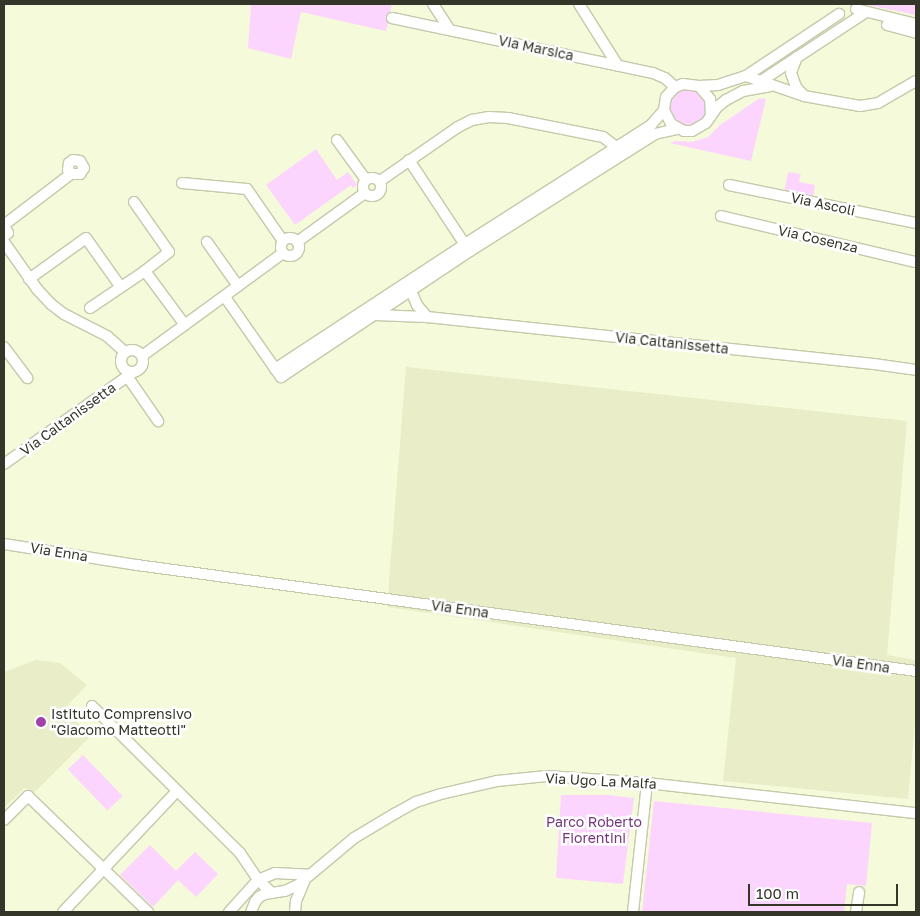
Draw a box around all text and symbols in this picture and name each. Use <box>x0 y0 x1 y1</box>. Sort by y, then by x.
street label: Via Marsica <box>497 32 575 64</box>
street label: Via Ascoli <box>789 189 857 219</box>
street label: Via Cosenza <box>776 222 860 256</box>
street label: Via Caltanissetta <box>614 329 730 357</box>
street label: Via Caltanissetta <box>17 379 119 459</box>
street label: Via Enna <box>29 539 89 565</box>
street label: Via Enna <box>430 597 490 621</box>
street label: Via Enna <box>831 652 891 676</box>
place label: Istituto Comprensivo "Giacomo Matteotti" <box>51 706 192 739</box>
marker: Istituto Comprensivo "Giacomo Matteotti" <box>35 716 47 728</box>
street label: Via Ugo La Malfa <box>545 770 657 792</box>
park label: Parco Roberto Fiorentini <box>546 814 642 846</box>
scale bar <box>750 874 900 906</box>
text: 100 m <box>756 884 799 902</box>

